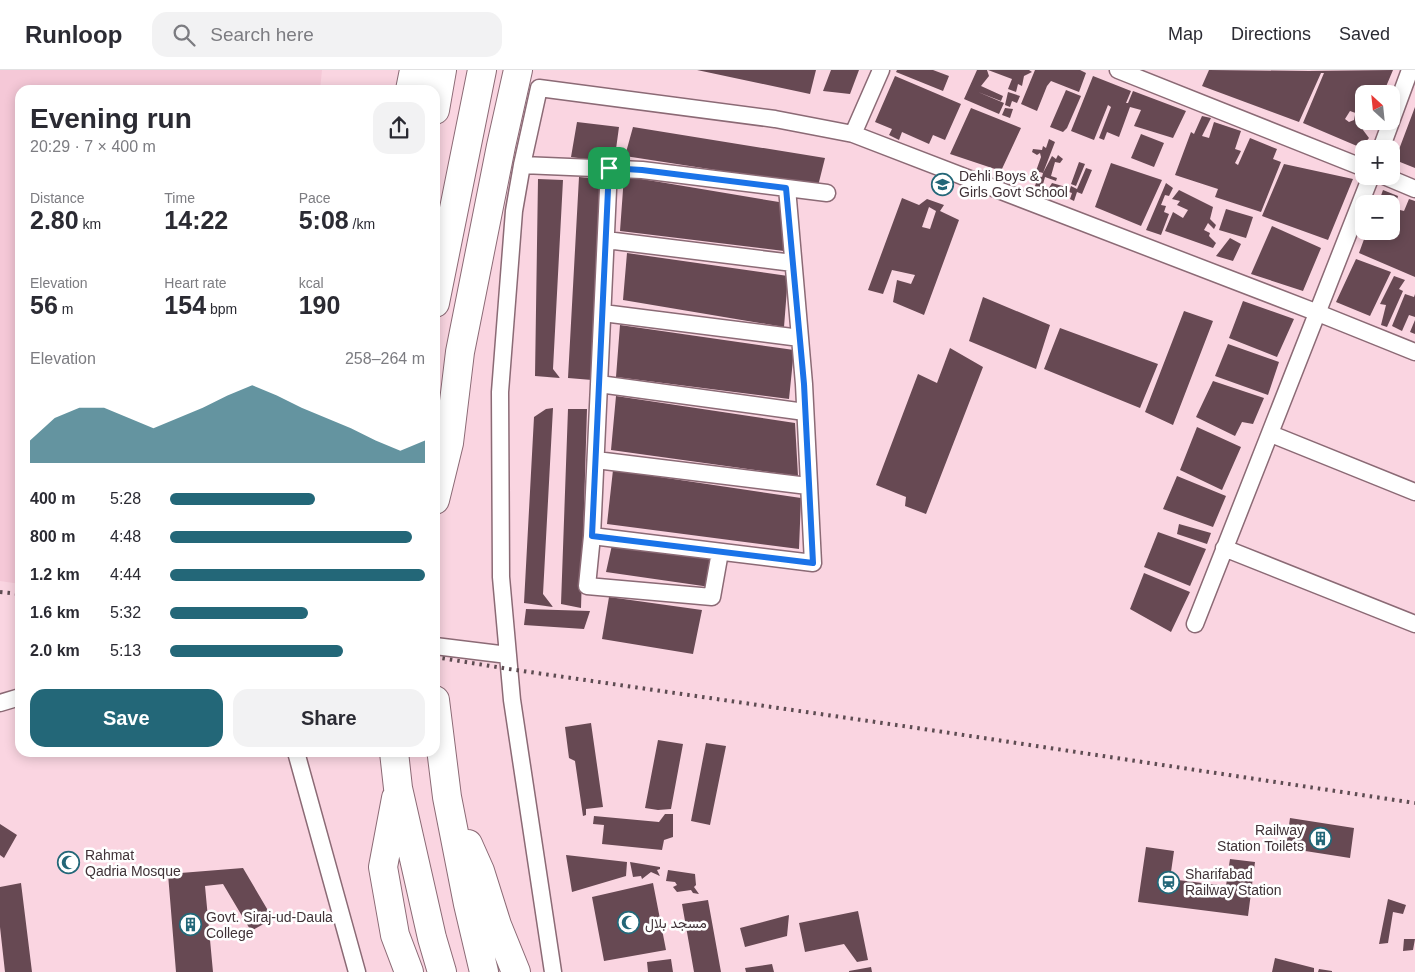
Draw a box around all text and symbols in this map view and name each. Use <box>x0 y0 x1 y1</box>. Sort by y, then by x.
search box <box>152 12 502 57</box>
text: Runloop <box>25 21 122 48</box>
icon: search <box>170 21 198 49</box>
text: Search here <box>210 24 314 45</box>
text: Map <box>1168 24 1203 44</box>
text: Directions <box>1231 24 1311 44</box>
text: Saved <box>1339 24 1390 44</box>
north arrow <box>1355 85 1400 130</box>
map controls <box>1355 85 1400 240</box>
button: share <box>373 102 425 154</box>
text: Evening run <box>30 103 192 134</box>
text: 20:29 · 7 × 400 m <box>30 138 156 155</box>
button: + <box>1355 140 1400 185</box>
pin <box>588 147 630 189</box>
icon: arrive <box>595 154 623 182</box>
place label: Dehli Boys & Girls Govt School <box>959 168 1068 200</box>
school or university icon: Dehli Boys & Girls Govt School <box>931 172 955 196</box>
text: Distance <box>30 190 84 206</box>
text: Time <box>164 190 195 206</box>
text: Pace <box>299 190 331 206</box>
button: − <box>1355 195 1400 240</box>
text: 2.80 <box>30 206 79 234</box>
text: 14:22 <box>164 206 228 234</box>
text: 5:08 <box>299 206 349 234</box>
text: km <box>79 216 101 232</box>
text: /km <box>349 216 375 232</box>
text: Elevation <box>30 275 88 291</box>
text: Heart rate <box>164 275 227 291</box>
text: kcal <box>299 275 324 291</box>
text: 56 <box>30 291 58 319</box>
text: 154 <box>164 291 206 319</box>
text: 190 <box>299 291 340 319</box>
text: m <box>58 301 73 317</box>
text: bpm <box>206 301 237 317</box>
text: Elevation <box>30 350 96 367</box>
text: 258–264 m <box>345 350 425 367</box>
text: 400 m <box>30 490 75 507</box>
text: 5:28 <box>110 490 141 507</box>
text: 800 m <box>30 528 75 545</box>
text: 4:48 <box>110 528 141 545</box>
text: 1.2 km <box>30 566 80 583</box>
text: 4:44 <box>110 566 141 583</box>
text: 1.6 km <box>30 604 80 621</box>
text: 5:32 <box>110 604 141 621</box>
text: 2.0 km <box>30 642 80 659</box>
text: 5:13 <box>110 642 141 659</box>
button: Save <box>30 689 223 747</box>
button: Share <box>233 689 425 747</box>
place label: Railway Station Toilets <box>1217 822 1304 854</box>
building icon: Railway Station Toilets <box>1308 826 1332 850</box>
place label: Rahmat Qadria Mosque <box>85 847 181 879</box>
mosque icon: Rahmat Qadria Mosque <box>57 851 81 875</box>
place label: Sharifabad Railway Station <box>1185 866 1282 898</box>
station icon: Sharifabad Railway Station <box>1157 870 1181 894</box>
place label: Govt. Siraj-ud-Daula College <box>206 909 333 941</box>
mosque icon: مسجد بلال <box>617 911 641 935</box>
building icon: Govt. Siraj-ud-Daula College <box>178 913 202 937</box>
place label: مسجد بلال <box>645 915 707 933</box>

